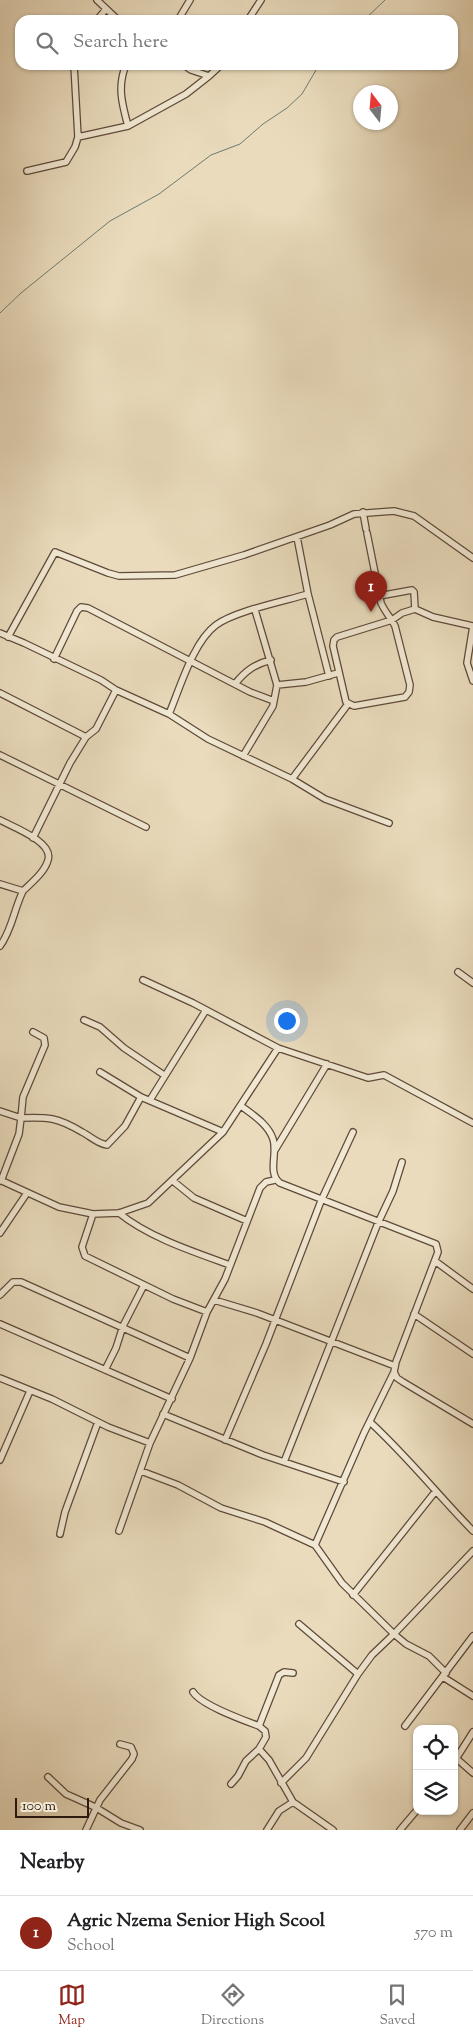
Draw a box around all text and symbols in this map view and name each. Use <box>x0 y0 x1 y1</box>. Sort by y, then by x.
search box <box>15 15 458 70</box>
icon: search <box>33 29 61 57</box>
text: Search here <box>73 29 168 56</box>
north arrow <box>353 85 398 130</box>
pin: 1 <box>355 571 387 612</box>
your location <box>274 1008 300 1034</box>
map controls <box>413 1725 458 1815</box>
button: locate <box>413 1725 458 1770</box>
button: layers <box>413 1770 458 1815</box>
scale bar <box>15 1795 89 1818</box>
text: 100 m <box>22 1797 56 1817</box>
text: Nearby <box>20 1848 85 1878</box>
text: Agric Nzema Senior High Scool <box>67 1908 325 1935</box>
text: 1 <box>33 1922 39 1945</box>
text: 570 m <box>415 1922 453 1945</box>
text: School <box>67 1935 115 1958</box>
tab: Map <box>58 1981 86 2031</box>
tab: Directions <box>201 1981 264 2031</box>
tab: Saved <box>379 1981 415 2031</box>

